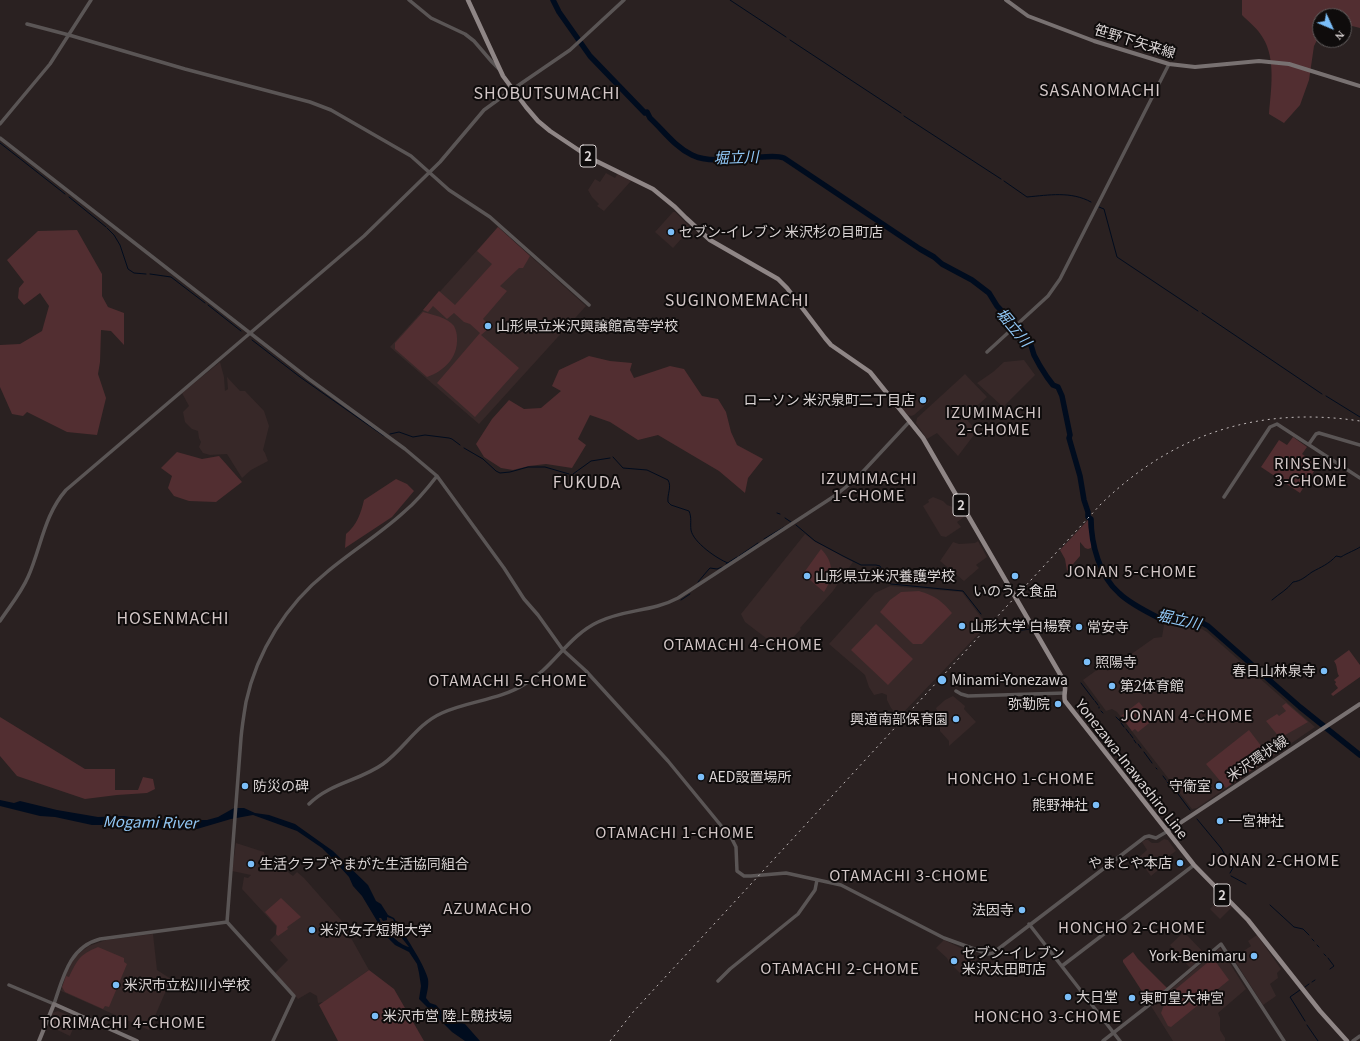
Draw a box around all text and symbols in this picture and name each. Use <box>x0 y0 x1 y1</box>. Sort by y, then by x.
north arrow <box>1312 8 1352 48</box>
street label: 笹野下矢来線 <box>1092 21 1178 61</box>
text: N <box>1333 29 1347 43</box>
district label: SASANOMACHI <box>1039 80 1161 100</box>
district label: SHOBUTSUMACHI <box>473 83 621 103</box>
road number: 2 <box>580 145 596 167</box>
water label: 堀立川 <box>713 147 759 167</box>
place label: セブン-イレブン 米沢杉の目町店 <box>679 224 883 240</box>
marker: セブン-イレブン 米沢杉の目町店 <box>666 227 676 237</box>
district label: SUGINOMEMACHI <box>665 290 809 310</box>
water label: 堀立川 <box>993 304 1035 350</box>
place label: 山形県立米沢興譲館高等学校 <box>496 318 678 334</box>
marker: 山形県立米沢興譲館高等学校 <box>483 321 493 331</box>
place label: ローソン 米沢泉町二丁目店 <box>744 392 915 408</box>
marker: ローソン 米沢泉町二丁目店 <box>918 395 928 405</box>
district label: IZUMIMACHI 2-CHOME <box>946 403 1042 438</box>
district label: RINSENJI 3-CHOME <box>1274 454 1348 489</box>
district label: IZUMIMACHI 1-CHOME <box>821 469 917 504</box>
district label: FUKUDA <box>553 472 621 492</box>
road number: 2 <box>953 494 969 516</box>
district label: JONAN 5-CHOME <box>1065 562 1197 580</box>
place label: 山形県立米沢養護学校 <box>815 568 955 584</box>
marker: 山形県立米沢養護学校 <box>802 571 812 581</box>
marker: いのうえ食品 <box>1010 571 1020 581</box>
place label: いのうえ食品 <box>973 583 1057 599</box>
water label: 堀立川 <box>1155 605 1203 633</box>
district label: HOSENMACHI <box>116 608 230 628</box>
place label: 山形大学 白楊寮 <box>970 618 1071 634</box>
place label: 常安寺 <box>1087 619 1129 635</box>
marker: 山形大学 白楊寮 <box>957 621 967 631</box>
marker: 常安寺 <box>1074 622 1084 632</box>
district label: OTAMACHI 4-CHOME <box>663 635 823 653</box>
place label: 照陽寺 <box>1095 654 1137 670</box>
marker: 照陽寺 <box>1082 657 1092 667</box>
place label: 春日山林泉寺 <box>1232 663 1316 679</box>
marker: 春日山林泉寺 <box>1319 666 1329 676</box>
district label: OTAMACHI 5-CHOME <box>428 671 588 689</box>
place label: Minami-Yonezawa <box>951 672 1068 688</box>
marker: Minami-Yonezawa <box>936 674 948 686</box>
place label: 第2体育館 <box>1120 678 1184 694</box>
marker: 第2体育館 <box>1107 681 1117 691</box>
place label: 弥勒院 <box>1008 696 1050 712</box>
street label: Yonezawa-Inawashiro Line <box>1072 696 1192 842</box>
marker: 弥勒院 <box>1053 699 1063 709</box>
district label: JONAN 4-CHOME <box>1121 706 1253 724</box>
place label: 興道南部保育園 <box>850 711 948 727</box>
marker: 興道南部保育園 <box>951 714 961 724</box>
street label: 米沢環状線 <box>1223 731 1291 785</box>
place label: AED設置場所 <box>709 769 791 785</box>
district label: HONCHO 1-CHOME <box>947 769 1095 787</box>
marker: AED設置場所 <box>696 772 706 782</box>
place label: 防災の碑 <box>253 778 309 794</box>
place label: 守衛室 <box>1169 778 1211 794</box>
marker: 防災の碑 <box>240 781 250 791</box>
marker: 守衛室 <box>1214 781 1224 791</box>
place label: 熊野神社 <box>1032 797 1088 813</box>
marker: 熊野神社 <box>1091 800 1101 810</box>
water label: Mogami River <box>102 812 198 832</box>
place label: 一宮神社 <box>1228 813 1284 829</box>
marker: 一宮神社 <box>1215 816 1225 826</box>
district label: OTAMACHI 1-CHOME <box>595 823 755 841</box>
district label: JONAN 2-CHOME <box>1208 851 1340 869</box>
place label: やまとや本店 <box>1088 855 1172 871</box>
place label: 生活クラブやまがた生活協同組合 <box>259 856 469 872</box>
marker: やまとや本店 <box>1175 858 1185 868</box>
marker: 生活クラブやまがた生活協同組合 <box>246 859 256 869</box>
district label: OTAMACHI 3-CHOME <box>829 866 989 884</box>
road number: 2 <box>1214 884 1230 906</box>
district label: AZUMACHO <box>443 899 533 917</box>
place label: 法因寺 <box>972 902 1014 918</box>
marker: 法因寺 <box>1017 905 1027 915</box>
district label: HONCHO 2-CHOME <box>1058 918 1206 936</box>
place label: 米沢女子短期大学 <box>320 922 432 938</box>
marker: 米沢女子短期大学 <box>307 925 317 935</box>
place label: セブン-イレブン 米沢太田町店 <box>962 945 1065 978</box>
place label: York-Benimaru <box>1149 948 1246 964</box>
marker: York-Benimaru <box>1249 951 1259 961</box>
marker: セブン-イレブン 米沢太田町店 <box>949 956 959 966</box>
district label: OTAMACHI 2-CHOME <box>760 959 920 977</box>
place label: 米沢市立松川小学校 <box>124 977 250 993</box>
marker: 米沢市立松川小学校 <box>111 980 121 990</box>
place label: 大日堂 <box>1076 989 1118 1005</box>
place label: 東町皇大神宮 <box>1140 990 1224 1006</box>
marker: 大日堂 <box>1063 992 1073 1002</box>
marker: 東町皇大神宮 <box>1127 993 1137 1003</box>
district label: HONCHO 3-CHOME <box>974 1007 1122 1025</box>
place label: 米沢市営 陸上競技場 <box>383 1008 512 1024</box>
marker: 米沢市営 陸上競技場 <box>370 1011 380 1021</box>
district label: TORIMACHI 4-CHOME <box>40 1013 206 1031</box>

